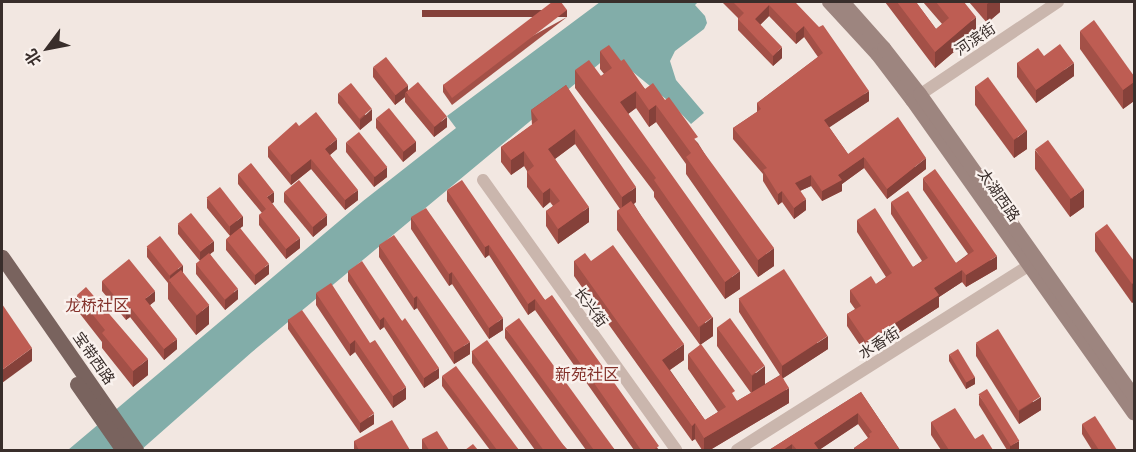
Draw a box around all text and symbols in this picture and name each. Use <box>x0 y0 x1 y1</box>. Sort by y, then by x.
north arrow <box>18 18 78 78</box>
street label: 河滨街 <box>951 19 999 59</box>
text: 北 <box>20 45 45 70</box>
street label: 太湖西路 <box>974 165 1024 225</box>
street label: 长兴街 <box>570 284 612 330</box>
district label: 龙桥社区 <box>65 295 129 315</box>
street label: 水香街 <box>855 323 903 363</box>
street label: 宝带西路 <box>69 328 119 388</box>
district label: 新苑社区 <box>555 364 619 384</box>

